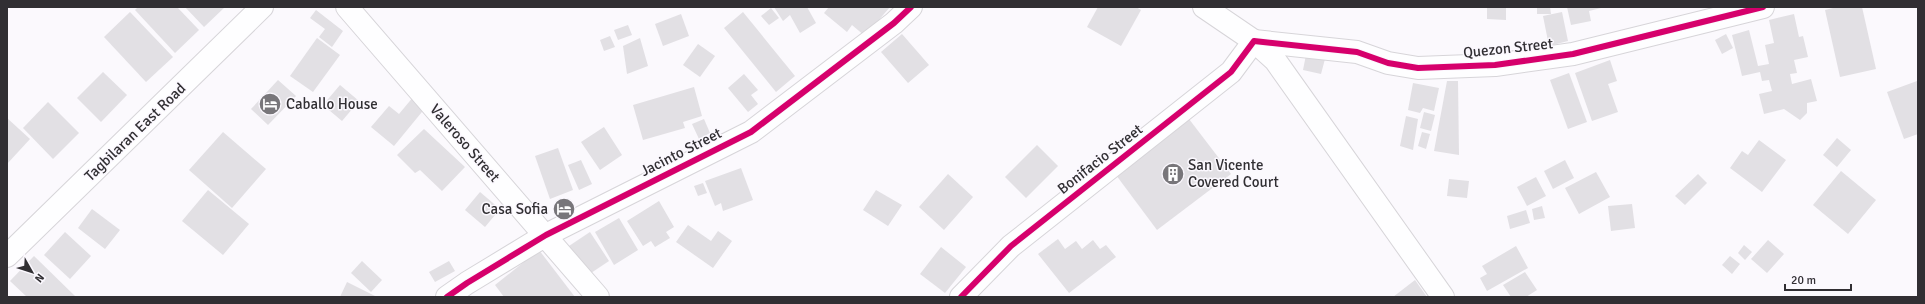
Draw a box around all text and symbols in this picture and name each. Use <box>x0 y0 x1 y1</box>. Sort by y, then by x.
street label: Quezon Street <box>1462 34 1554 62</box>
street label: Tagbilaran East Road <box>81 79 189 185</box>
hotel icon: Caballo House <box>257 91 283 117</box>
place label: Caballo House <box>286 95 378 113</box>
street label: Valeroso Street <box>426 100 504 186</box>
street label: Bonifacio Street <box>1054 120 1146 198</box>
street label: Jacinto Street <box>637 124 725 180</box>
place label: San Vicente Covered Court <box>1188 156 1279 191</box>
building icon: San Vicente Covered Court <box>1160 161 1186 187</box>
hotel icon: Casa Sofia <box>551 196 577 222</box>
place label: Casa Sofia <box>482 200 548 218</box>
north arrow <box>12 252 52 292</box>
scale bar <box>1785 266 1851 292</box>
text: N <box>32 271 47 285</box>
text: 20 m <box>1791 273 1816 288</box>

